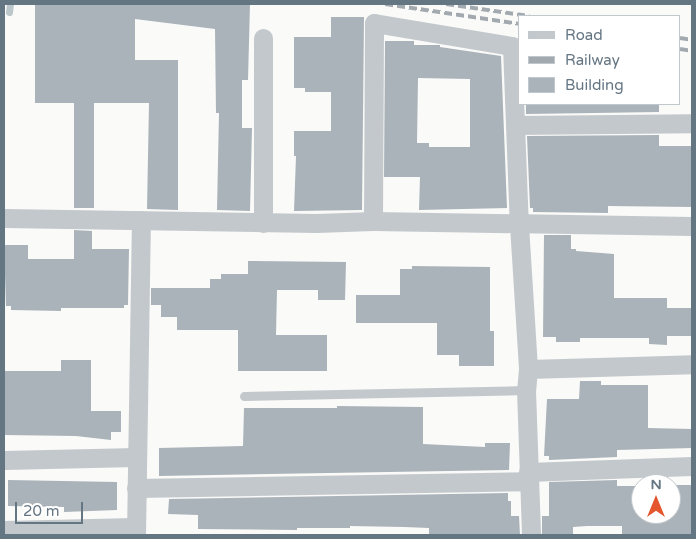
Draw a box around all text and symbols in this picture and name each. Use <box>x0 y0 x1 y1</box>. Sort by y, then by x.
legend <box>518 15 681 105</box>
text: Road <box>565 26 603 44</box>
text: Railway <box>565 51 620 69</box>
text: Building <box>565 76 624 94</box>
north arrow <box>631 474 681 524</box>
text: N <box>650 476 662 493</box>
scale bar <box>18 492 85 524</box>
text: 20 m <box>23 502 60 520</box>

